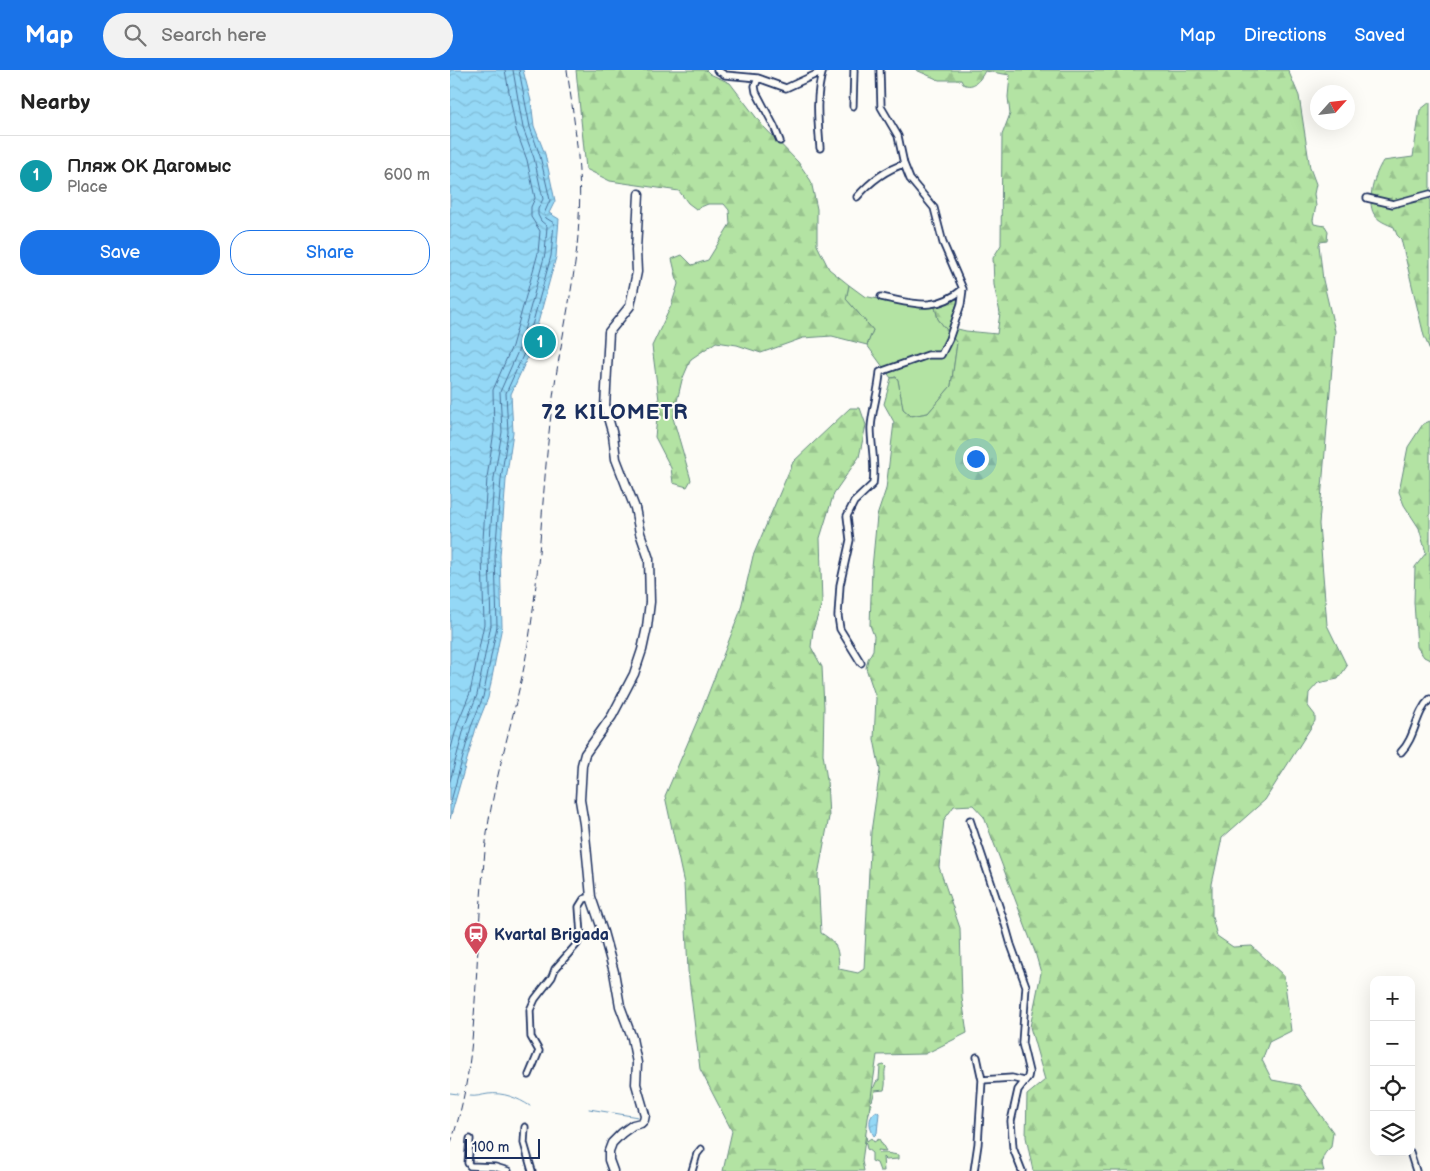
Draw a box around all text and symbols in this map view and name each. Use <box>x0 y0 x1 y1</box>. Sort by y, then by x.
search box <box>103 13 453 58</box>
text: Map <box>25 21 73 50</box>
icon: search <box>121 21 149 49</box>
text: Search here <box>161 24 267 47</box>
text: Map <box>1180 25 1216 46</box>
text: Directions <box>1244 25 1326 46</box>
text: Saved <box>1354 25 1405 46</box>
north arrow <box>1310 85 1355 130</box>
text: Nearby <box>20 90 90 115</box>
text: Пляж ОК Дагомыс <box>67 155 231 178</box>
text: 1 <box>33 166 39 185</box>
text: 600 m <box>384 166 430 185</box>
text: Place <box>67 178 108 197</box>
button: Save <box>20 230 220 275</box>
button: Share <box>230 230 430 275</box>
pin: 1 <box>524 323 556 361</box>
district label: 72 KILOMETR <box>541 400 689 425</box>
your location <box>963 446 989 472</box>
station icon: Kvartal Brigada <box>463 921 489 955</box>
place label: Kvartal Brigada <box>494 926 609 945</box>
map controls <box>1370 976 1415 1156</box>
button: + <box>1370 976 1415 1021</box>
button: − <box>1370 1021 1415 1066</box>
button: locate <box>1370 1066 1415 1111</box>
button: layers <box>1370 1111 1415 1156</box>
scale bar <box>465 1136 540 1159</box>
text: 100 m <box>472 1139 509 1156</box>

